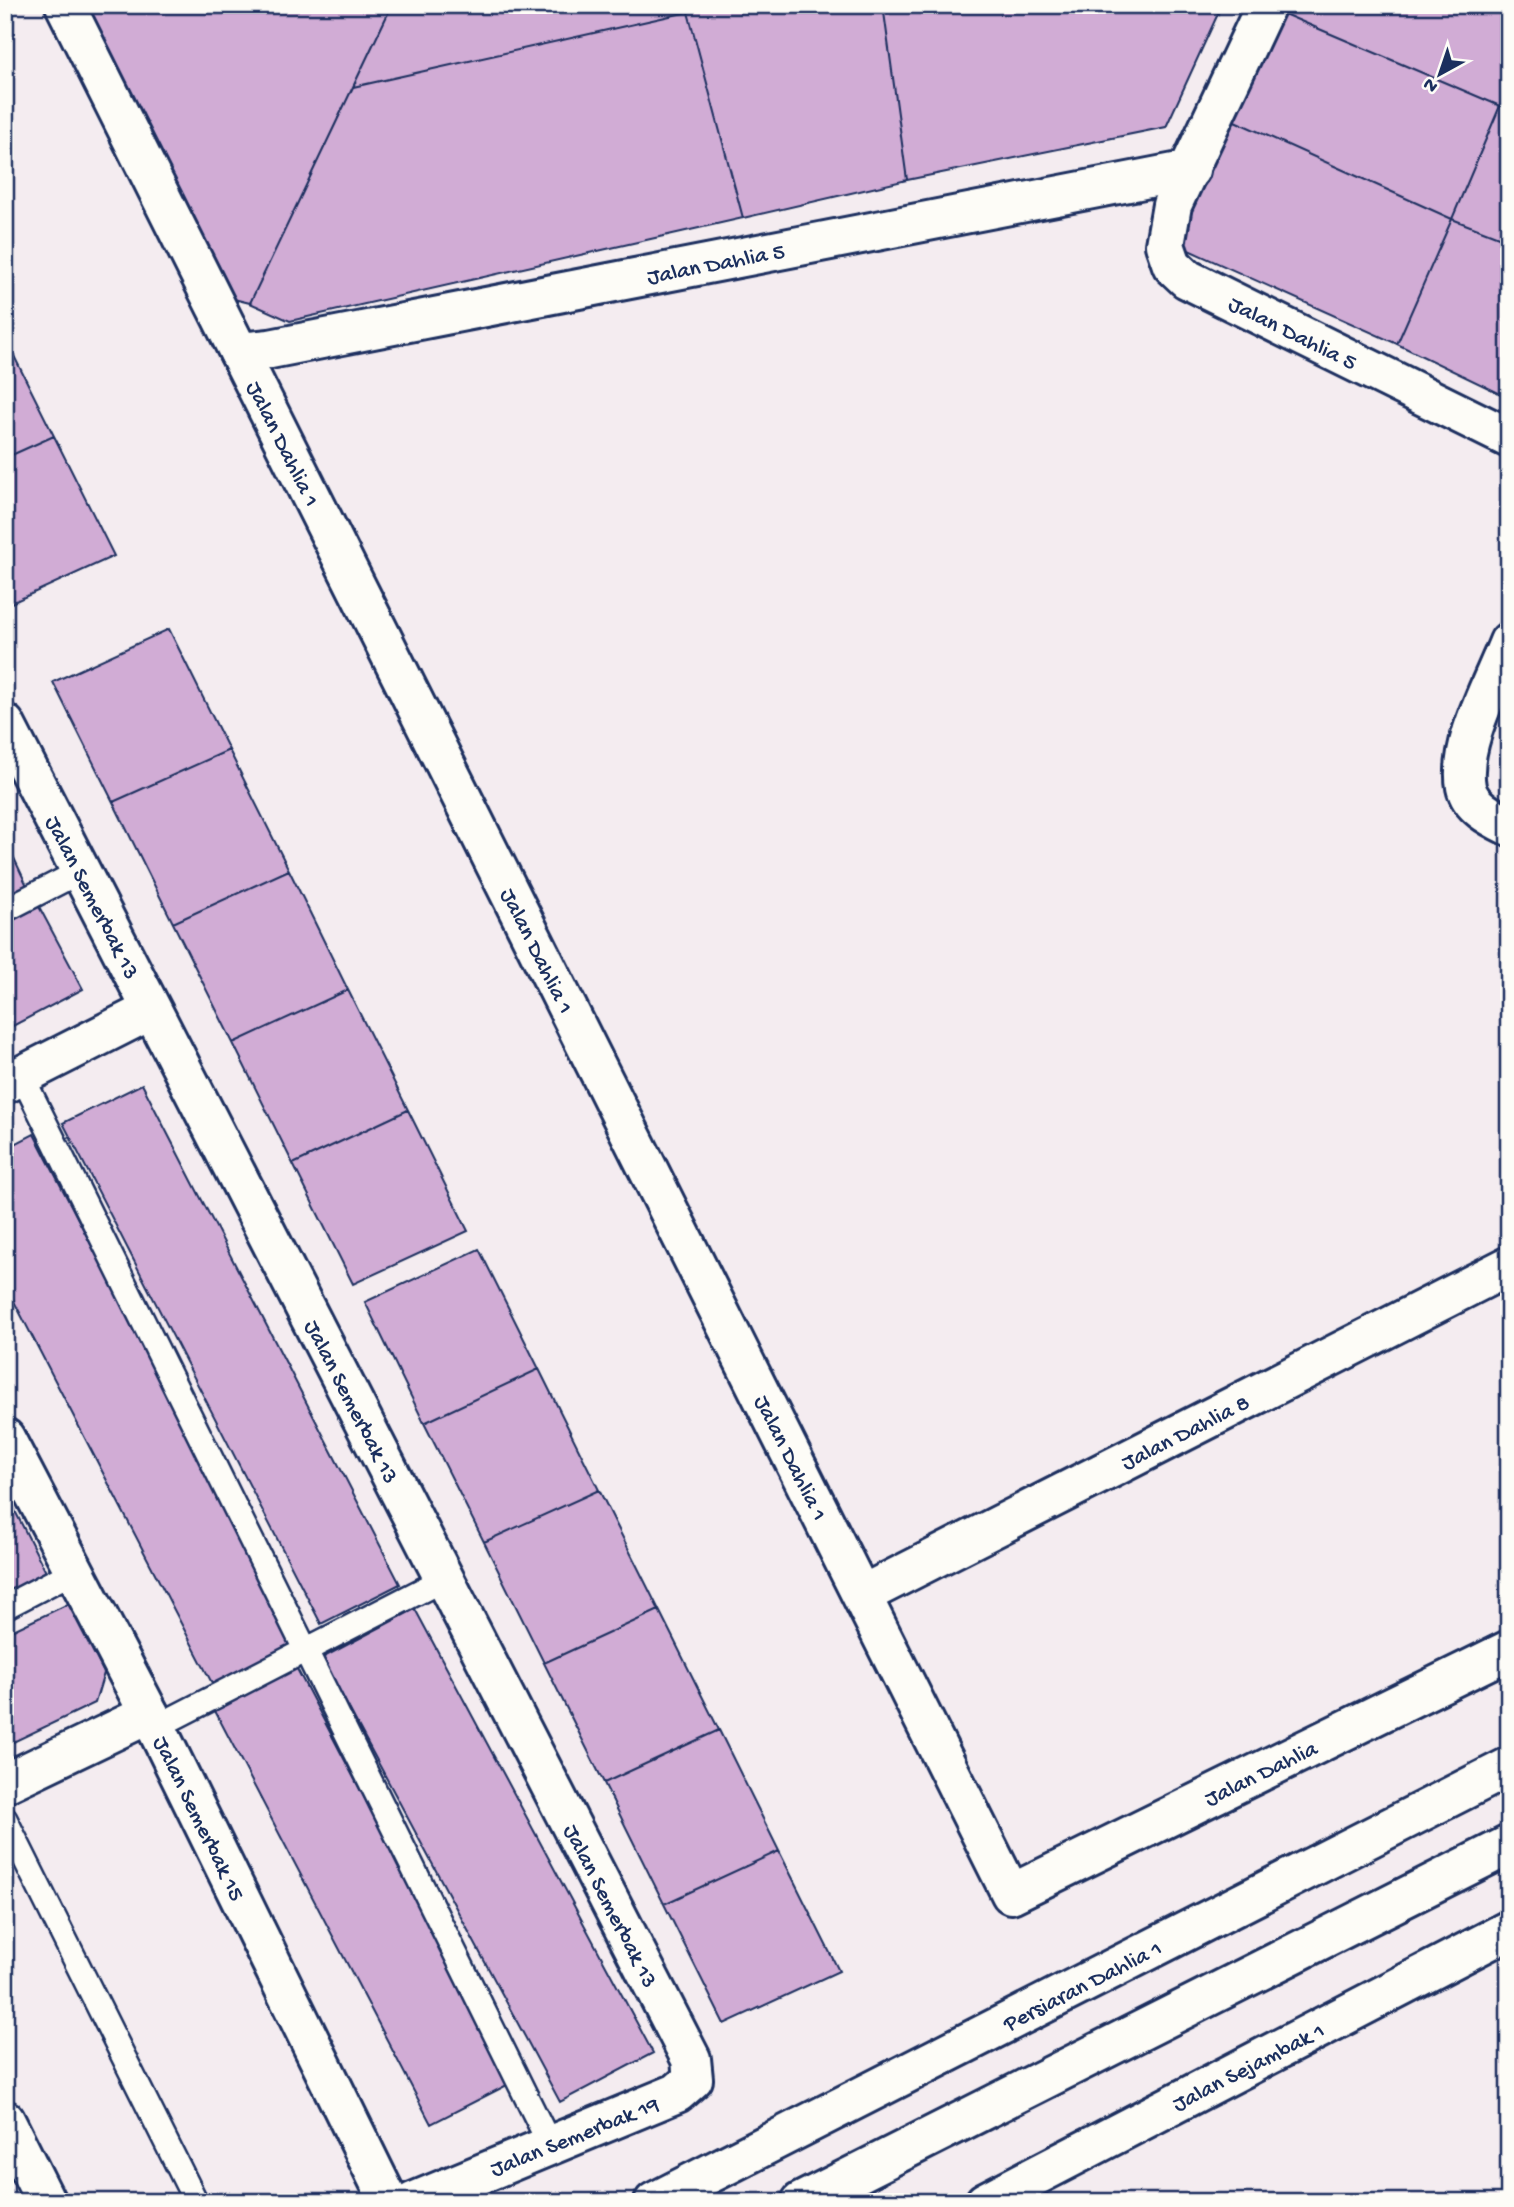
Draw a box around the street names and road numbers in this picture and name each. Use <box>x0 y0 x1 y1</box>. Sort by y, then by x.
street label: Jalan Dahlia 5 <box>645 239 787 292</box>
street label: Jalan Dahlia 5 <box>1223 292 1361 378</box>
street label: Jalan Dahlia 1 <box>239 377 324 512</box>
street label: Jalan Semerbak 13 <box>37 812 144 984</box>
street label: Jalan Dahlia 1 <box>492 884 578 1019</box>
street label: Jalan Semerbak 13 <box>297 1316 403 1489</box>
street label: Jalan Dahlia 8 <box>1118 1390 1255 1478</box>
street label: Jalan Dahlia 1 <box>746 1391 832 1526</box>
street label: Jalan Semerbak 15 <box>146 1732 249 1906</box>
street label: Jalan Dahlia <box>1201 1736 1324 1814</box>
street label: Jalan Semerbak 13 <box>556 1821 662 1993</box>
street label: Persiaran Dahlia 1 <box>999 1936 1167 2039</box>
street label: Jalan Sejambak 1 <box>1169 2018 1330 2119</box>
street label: Jalan Semerbak 19 <box>487 2092 664 2184</box>

